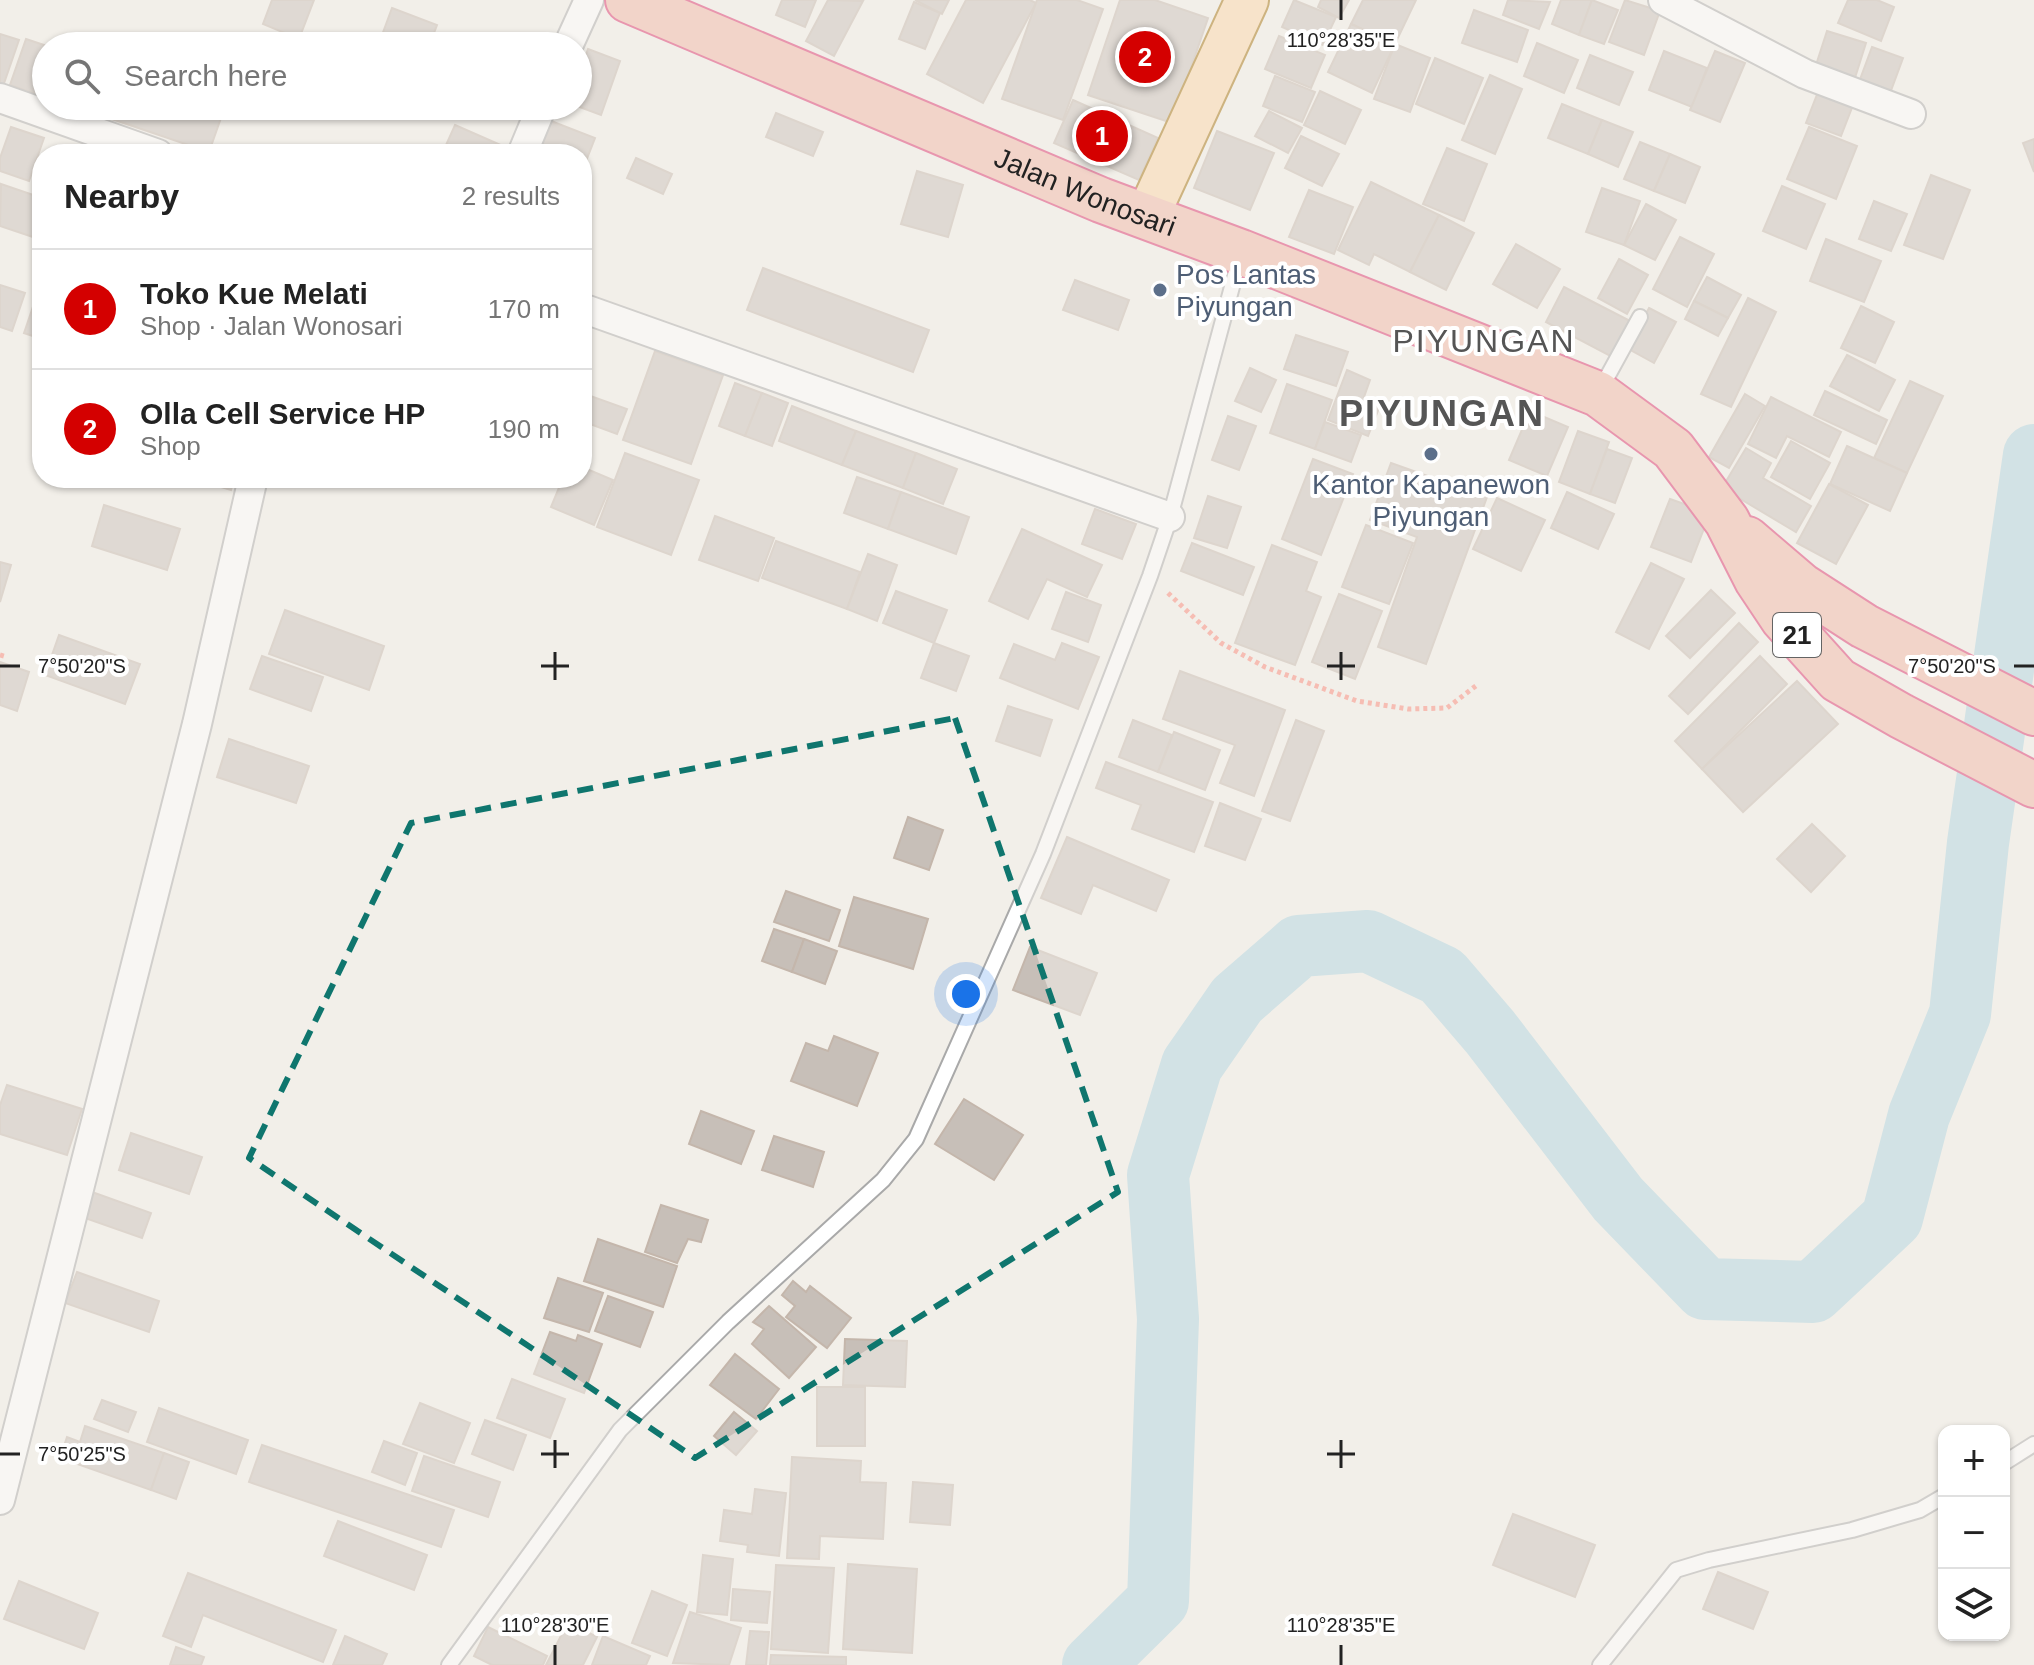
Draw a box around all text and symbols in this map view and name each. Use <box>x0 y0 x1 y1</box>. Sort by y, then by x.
pin: 2 <box>1119 27 1171 87</box>
text: 110°28'35"E <box>1287 29 1395 51</box>
search box <box>32 32 592 120</box>
icon: search <box>60 54 104 98</box>
text: Search here <box>124 59 287 92</box>
pin: 1 <box>1076 106 1128 166</box>
street label: Jalan Wonosari <box>990 142 1180 242</box>
text: Nearby <box>64 177 179 215</box>
text: 2 results <box>462 181 560 211</box>
place label: Pos Lantas Piyungan <box>1176 259 1316 322</box>
text: Toko Kue Melati <box>140 277 368 310</box>
marker: Pos Lantas Piyungan <box>1151 281 1169 299</box>
text: 1 <box>83 294 97 324</box>
text: 170 m <box>488 294 560 324</box>
text: Shop · Jalan Wonosari <box>140 311 403 341</box>
district label: PIYUNGAN <box>1392 323 1576 359</box>
district label: PIYUNGAN <box>1339 393 1545 434</box>
text: Olla Cell Service HP <box>140 397 425 430</box>
text: 2 <box>83 414 97 444</box>
text: 190 m <box>488 414 560 444</box>
text: Shop <box>140 431 201 461</box>
marker: Kantor Kapanewon Piyungan <box>1422 445 1440 463</box>
place label: Kantor Kapanewon Piyungan <box>1312 469 1550 532</box>
road number: 21 <box>1773 613 1821 657</box>
text: 7°50'20"S <box>38 655 126 677</box>
text: 7°50'20"S <box>1908 655 1996 677</box>
your location <box>946 974 986 1014</box>
map controls <box>1938 1425 2010 1641</box>
button: + <box>1938 1425 2010 1497</box>
text: 7°50'25"S <box>38 1443 126 1465</box>
button: − <box>1938 1497 2010 1569</box>
button: layers <box>1938 1569 2010 1641</box>
text: 110°28'30"E <box>501 1614 609 1636</box>
text: 110°28'35"E <box>1287 1614 1395 1636</box>

